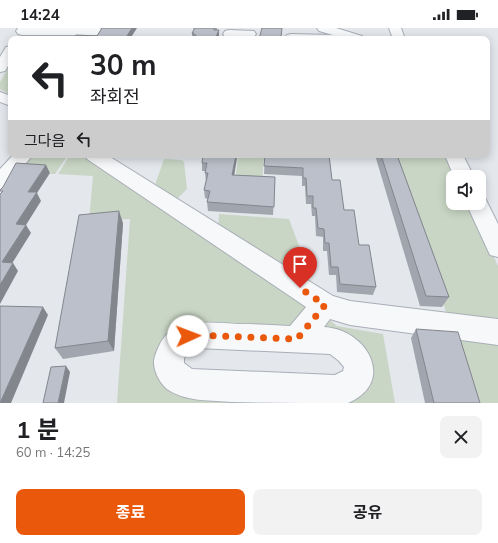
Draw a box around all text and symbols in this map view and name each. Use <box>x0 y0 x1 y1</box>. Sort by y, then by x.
text: 14:24 <box>20 5 60 24</box>
text: 30 m <box>90 47 156 82</box>
icon: left <box>24 52 76 104</box>
text: 좌회전 <box>90 85 140 108</box>
icon: left <box>73 128 95 150</box>
text: 그다음 <box>24 131 65 150</box>
map controls <box>446 170 486 210</box>
button: sound <box>446 170 486 210</box>
pin <box>283 247 317 288</box>
icon: arrive <box>289 253 311 275</box>
position arrow <box>167 315 209 357</box>
text: 1 분 <box>16 414 59 444</box>
button: close <box>440 416 482 458</box>
text: 60 m · 14:25 <box>16 444 90 460</box>
button: 종료 <box>16 489 245 535</box>
button: 공유 <box>253 489 482 535</box>

